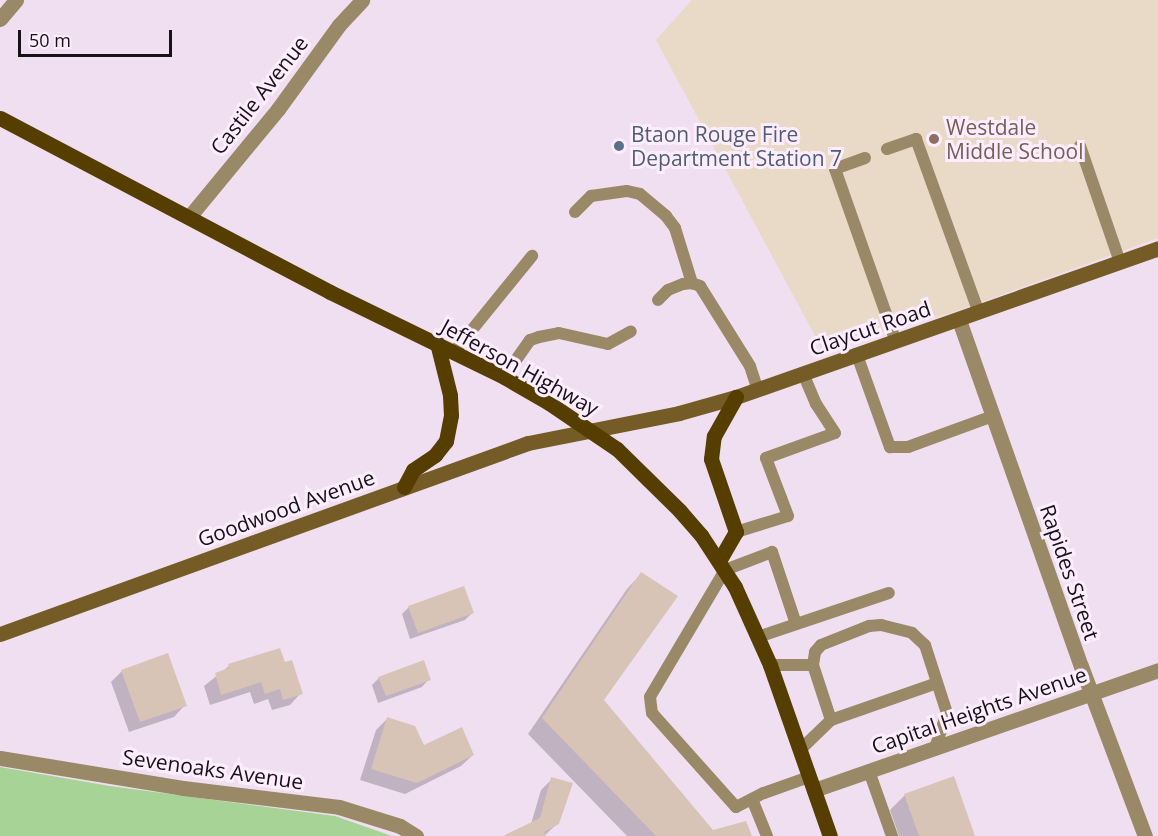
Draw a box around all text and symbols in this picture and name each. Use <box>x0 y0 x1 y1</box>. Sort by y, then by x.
scale bar <box>21 18 176 56</box>
text: 50 m <box>29 28 71 52</box>
street label: Castile Avenue <box>205 31 313 159</box>
place label: Westdale Middle School <box>946 114 1083 164</box>
place label: Btaon Rouge Fire Department Station 7 <box>631 121 842 171</box>
marker: Westdale Middle School <box>927 132 941 146</box>
marker: Btaon Rouge Fire Department Station 7 <box>612 139 626 153</box>
street label: Claycut Road <box>806 295 934 361</box>
street label: Jefferson Highway <box>437 313 603 421</box>
street label: Goodwood Avenue <box>194 464 378 552</box>
street label: Rapides Street <box>1035 501 1105 643</box>
street label: Capital Heights Avenue <box>868 661 1090 759</box>
street label: Sevenoaks Avenue <box>121 744 305 794</box>

